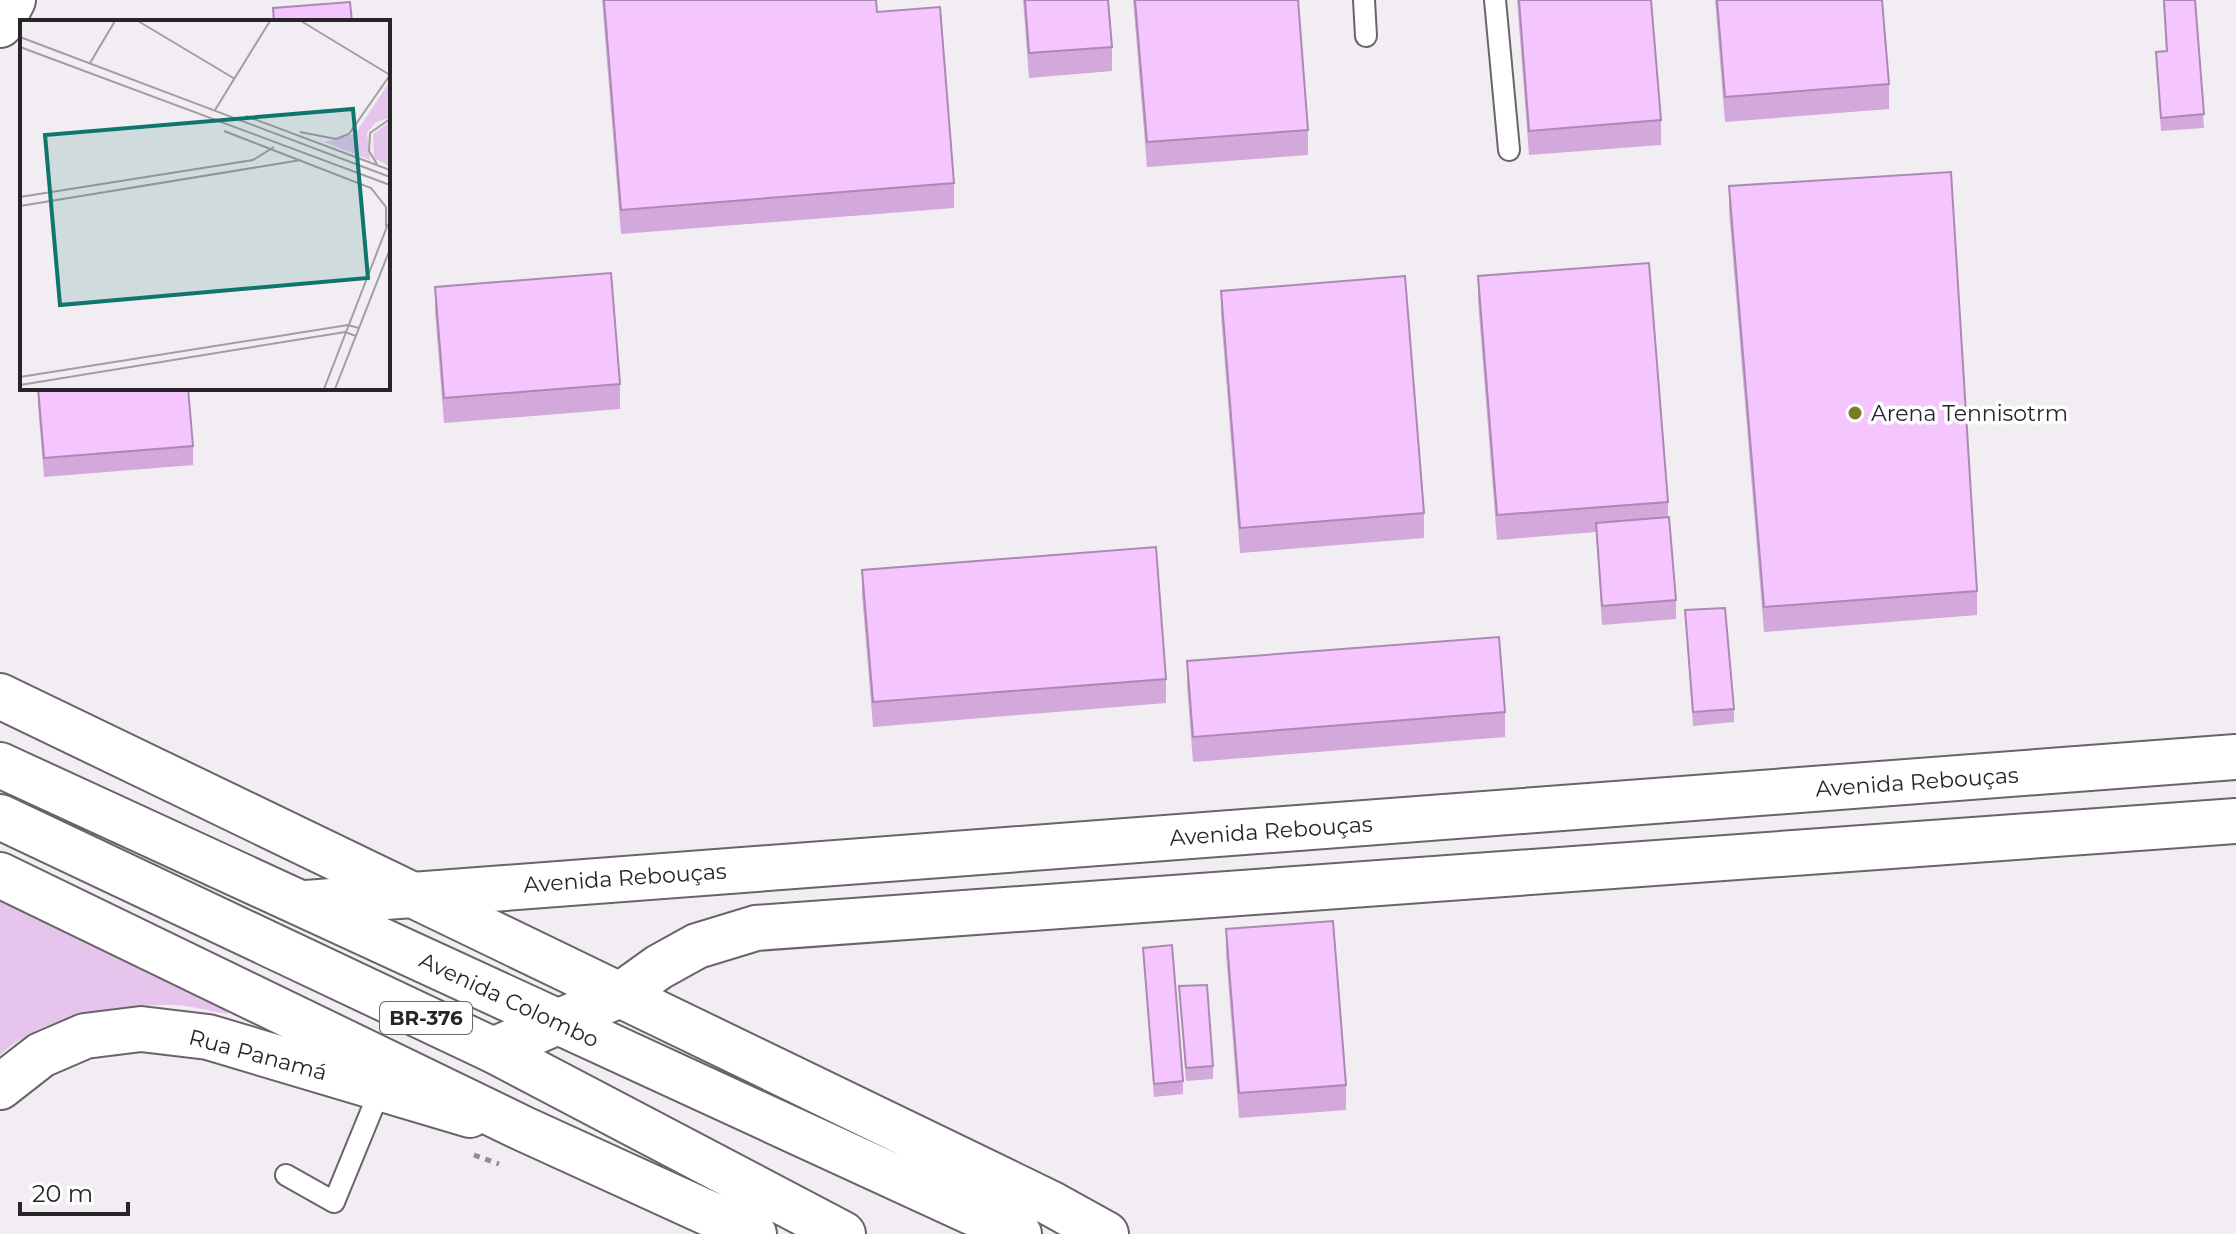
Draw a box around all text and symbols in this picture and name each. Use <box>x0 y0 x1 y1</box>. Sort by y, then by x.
inset map <box>20 20 390 390</box>
place label: Arena Tennisotrm <box>1871 400 2068 427</box>
marker: Arena Tennisotrm <box>1846 404 1864 422</box>
street label: Avenida Rebouças <box>1815 761 2020 803</box>
street label: Avenida Rebouças <box>1169 810 1374 852</box>
street label: Avenida Rebouças <box>523 857 728 899</box>
street label: Avenida Colombo <box>415 947 603 1053</box>
road number: BR-376 <box>380 1002 472 1034</box>
street label: Rua Panamá <box>186 1024 330 1086</box>
scale bar <box>20 1166 128 1216</box>
text: 20 m <box>32 1179 93 1208</box>

